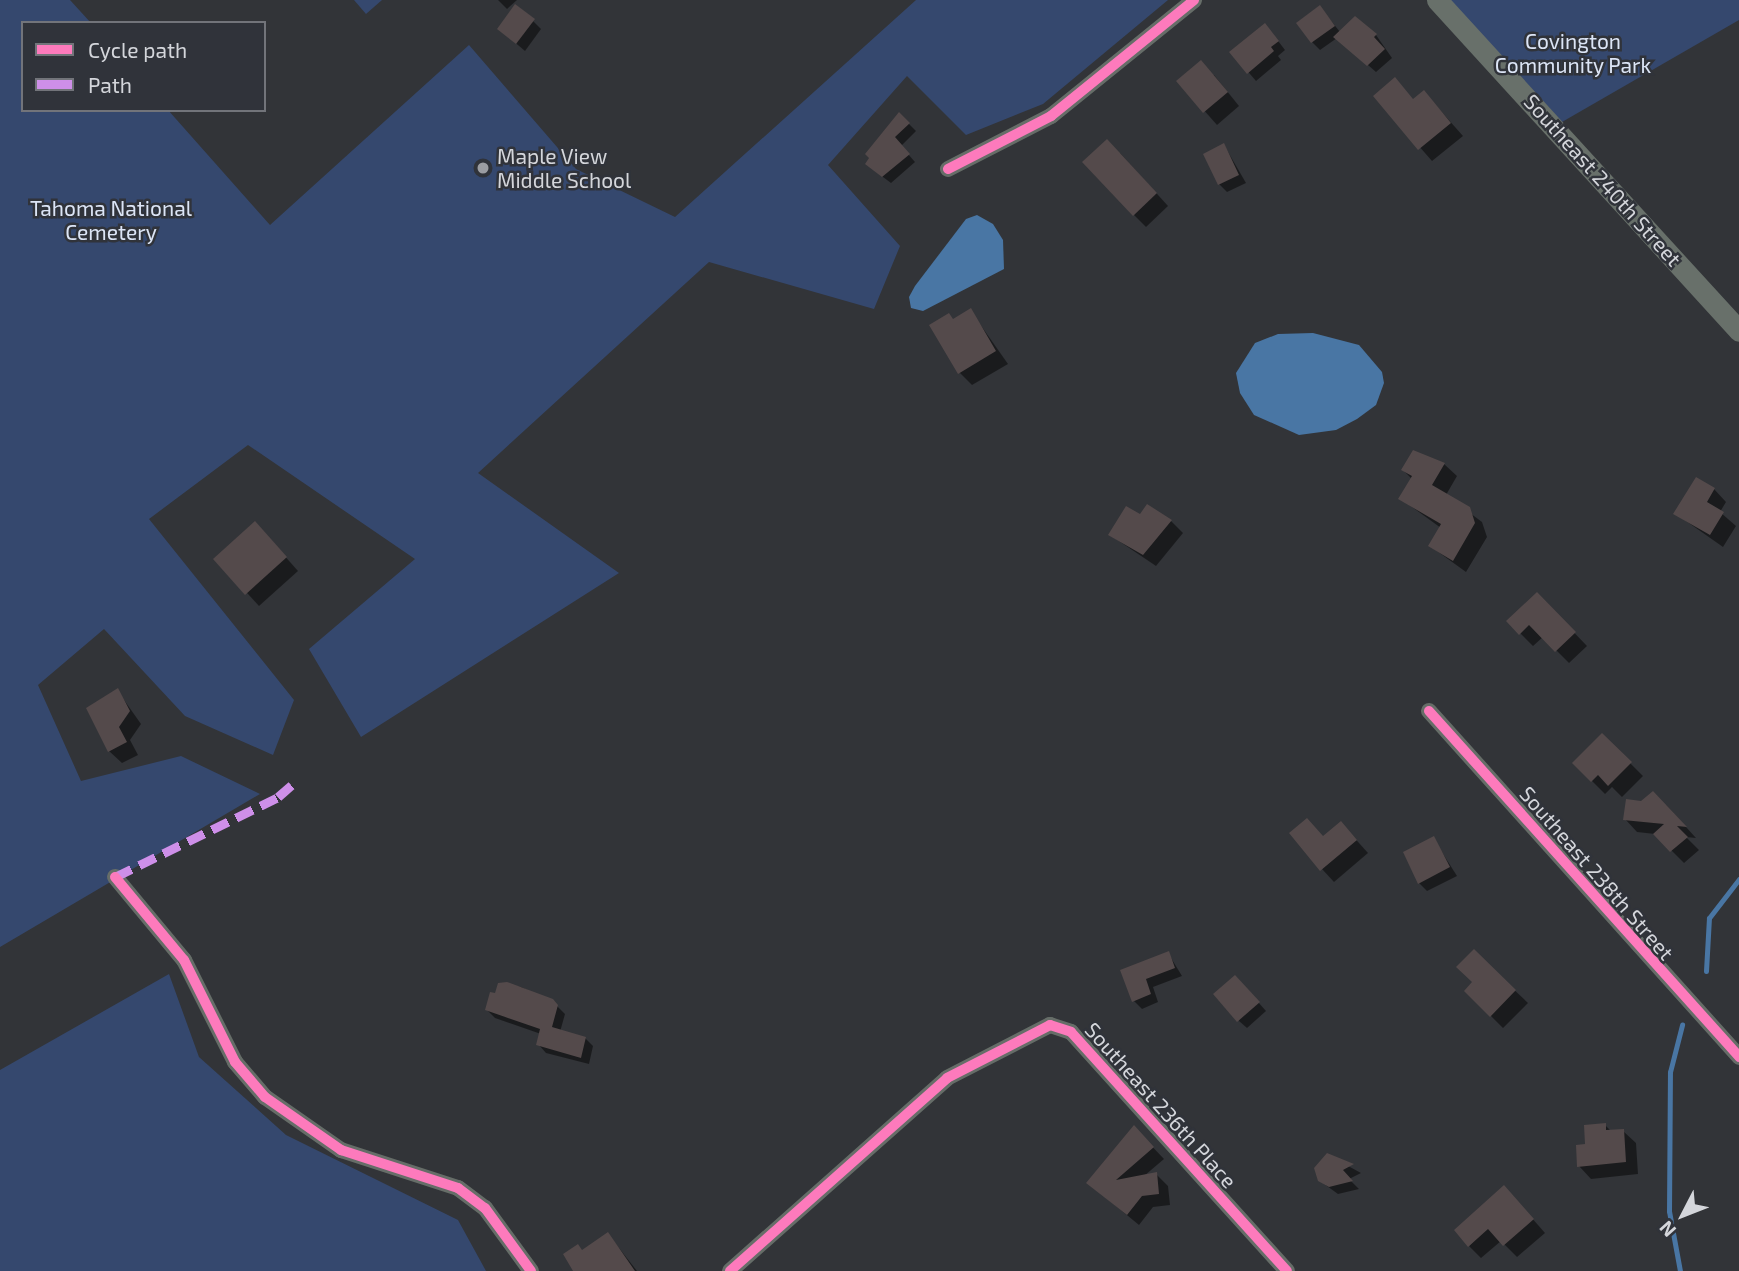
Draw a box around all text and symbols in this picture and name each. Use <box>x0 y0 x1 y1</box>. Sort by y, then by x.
legend <box>21 21 266 112</box>
park label: Covington Community Park <box>1495 28 1651 78</box>
text: Cycle path <box>88 37 187 62</box>
text: Path <box>88 72 132 97</box>
street label: Southeast 240th Street <box>1519 89 1687 271</box>
place label: Maple View Middle School <box>497 143 631 193</box>
marker: Maple View Middle School <box>475 160 491 176</box>
park label: Tahoma National Cemetery <box>30 195 192 245</box>
street label: Southeast 238th Street <box>1515 781 1679 965</box>
street label: Southeast 236th Place <box>1080 1017 1242 1193</box>
north arrow <box>1648 1180 1718 1250</box>
text: N <box>1654 1217 1680 1242</box>

